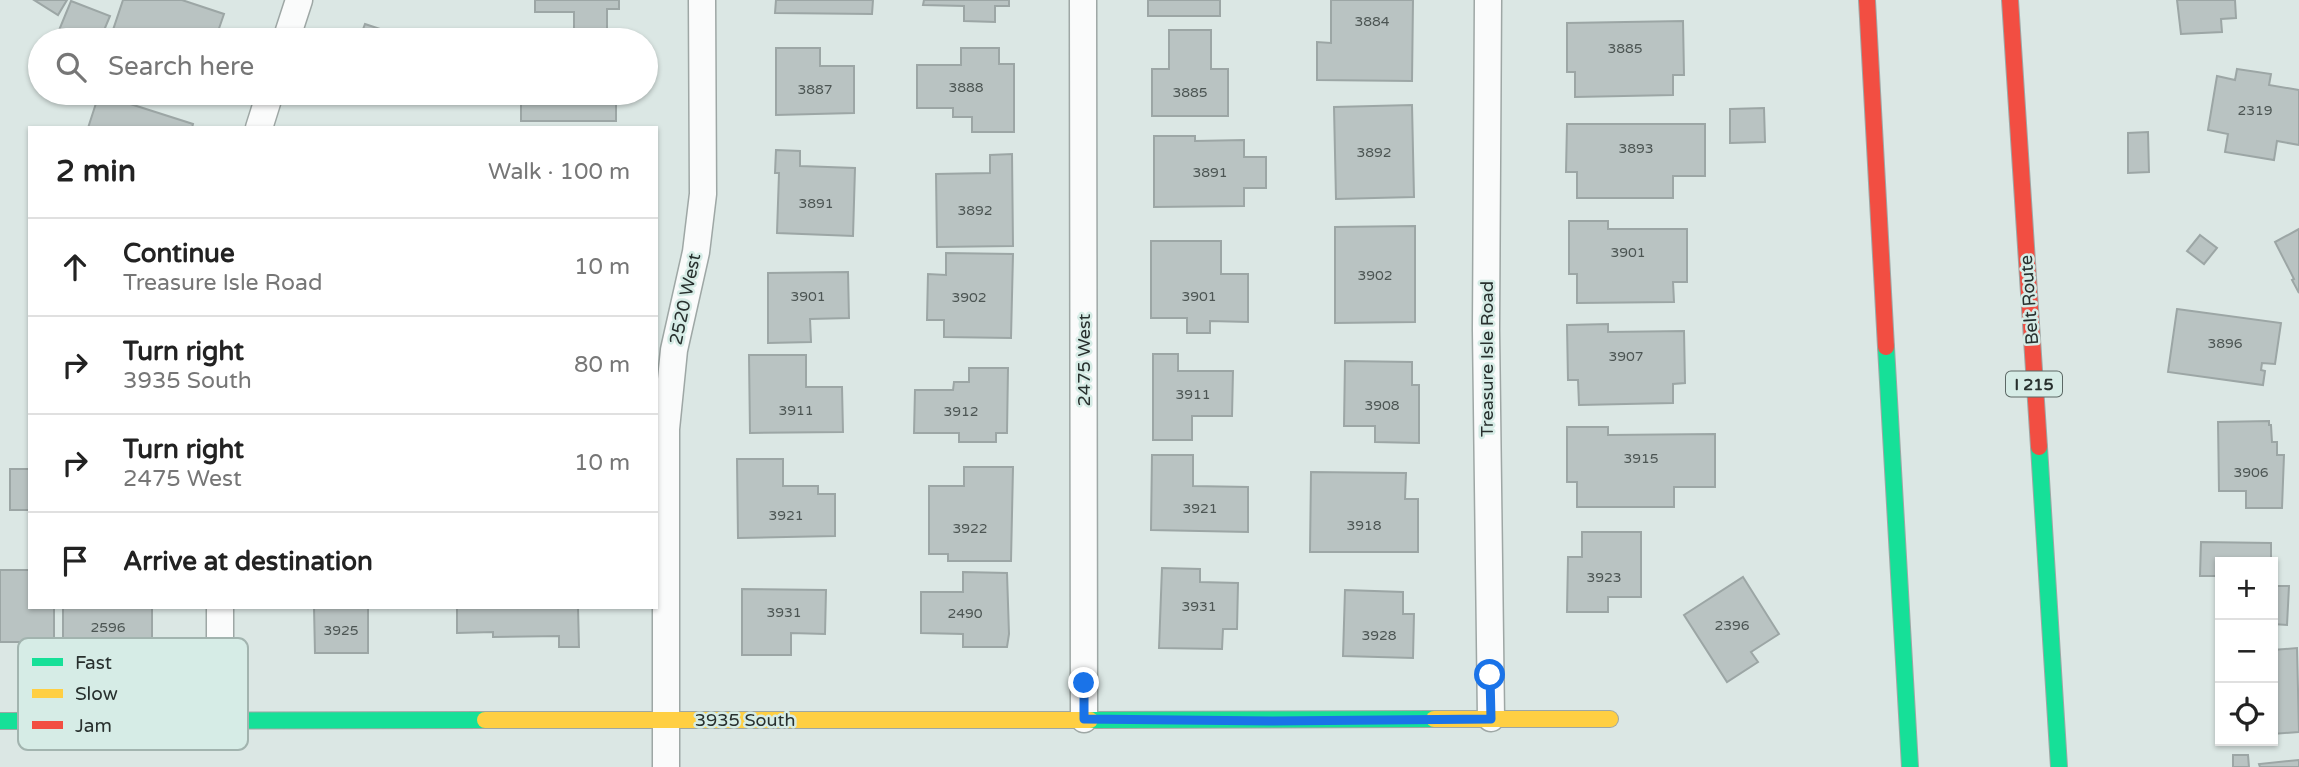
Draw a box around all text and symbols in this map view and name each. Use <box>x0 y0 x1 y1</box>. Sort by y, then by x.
house number: 3884 <box>1354 13 1390 30</box>
search box <box>28 28 658 105</box>
house number: 3885 <box>1607 40 1643 57</box>
icon: search <box>52 48 90 86</box>
text: Search here <box>108 51 254 82</box>
house number: 3888 <box>948 79 984 96</box>
house number: 3887 <box>797 81 833 98</box>
house number: 3885 <box>1172 84 1208 101</box>
house number: 2319 <box>2237 102 2273 119</box>
house number: 3893 <box>1618 140 1654 157</box>
house number: 3892 <box>1356 144 1392 161</box>
text: 2 min <box>56 153 136 190</box>
text: Walk · 100 m <box>488 158 630 186</box>
house number: 3891 <box>1192 164 1228 181</box>
house number: 3891 <box>798 195 834 212</box>
house number: 3892 <box>957 202 993 219</box>
text: Continue <box>123 238 235 269</box>
house number: 3901 <box>1610 244 1646 261</box>
icon: ahead <box>56 248 94 286</box>
street label: 2520 West <box>665 251 705 347</box>
text: 10 m <box>574 253 630 281</box>
street label: Belt Route <box>2015 254 2043 346</box>
house number: 3902 <box>1357 267 1393 284</box>
text: Treasure Isle Road <box>123 269 322 297</box>
street label: Treasure Isle Road <box>1476 281 1498 437</box>
house number: 3901 <box>790 288 826 305</box>
house number: 3901 <box>1181 288 1217 305</box>
house number: 3902 <box>951 289 987 306</box>
street label: 2475 West <box>1073 313 1095 406</box>
house number: 3896 <box>2207 335 2243 352</box>
text: Turn right <box>123 336 244 367</box>
icon: right <box>56 346 94 384</box>
house number: 3907 <box>1608 348 1644 365</box>
text: 80 m <box>574 351 630 379</box>
text: 3935 South <box>123 367 252 395</box>
road number: I 215 <box>2006 372 2062 396</box>
house number: 3911 <box>1175 386 1211 403</box>
house number: 3908 <box>1364 397 1400 414</box>
house number: 3911 <box>778 402 814 419</box>
house number: 3912 <box>943 403 979 420</box>
text: Turn right <box>123 434 244 465</box>
icon: right <box>56 444 94 482</box>
text: 10 m <box>574 449 630 477</box>
house number: 3915 <box>1623 450 1659 467</box>
house number: 3906 <box>2233 464 2269 481</box>
text: 2475 West <box>123 465 242 493</box>
house number: 3921 <box>1182 500 1218 517</box>
house number: 3921 <box>768 507 804 524</box>
house number: 3918 <box>1346 517 1382 534</box>
house number: 3922 <box>952 520 988 537</box>
icon: arrive <box>56 542 94 580</box>
text: Arrive at destination <box>123 546 373 577</box>
map controls <box>2215 557 2278 746</box>
button: + <box>2215 557 2278 620</box>
house number: 3923 <box>1586 569 1622 586</box>
house number: 3931 <box>1181 598 1217 615</box>
house number: 3931 <box>766 604 802 621</box>
house number: 2490 <box>947 605 983 622</box>
house number: 2396 <box>1714 617 1750 634</box>
house number: 2596 <box>90 619 126 636</box>
button: − <box>2215 620 2278 683</box>
house number: 3925 <box>323 622 359 639</box>
house number: 3928 <box>1361 627 1397 644</box>
legend <box>18 638 248 750</box>
text: Fast <box>75 652 112 674</box>
route start <box>1474 659 1505 690</box>
route end <box>1068 667 1099 698</box>
text: Slow <box>75 683 118 705</box>
button: locate <box>2215 683 2278 746</box>
street label: 3935 South <box>695 709 795 731</box>
text: Jam <box>75 715 112 737</box>

